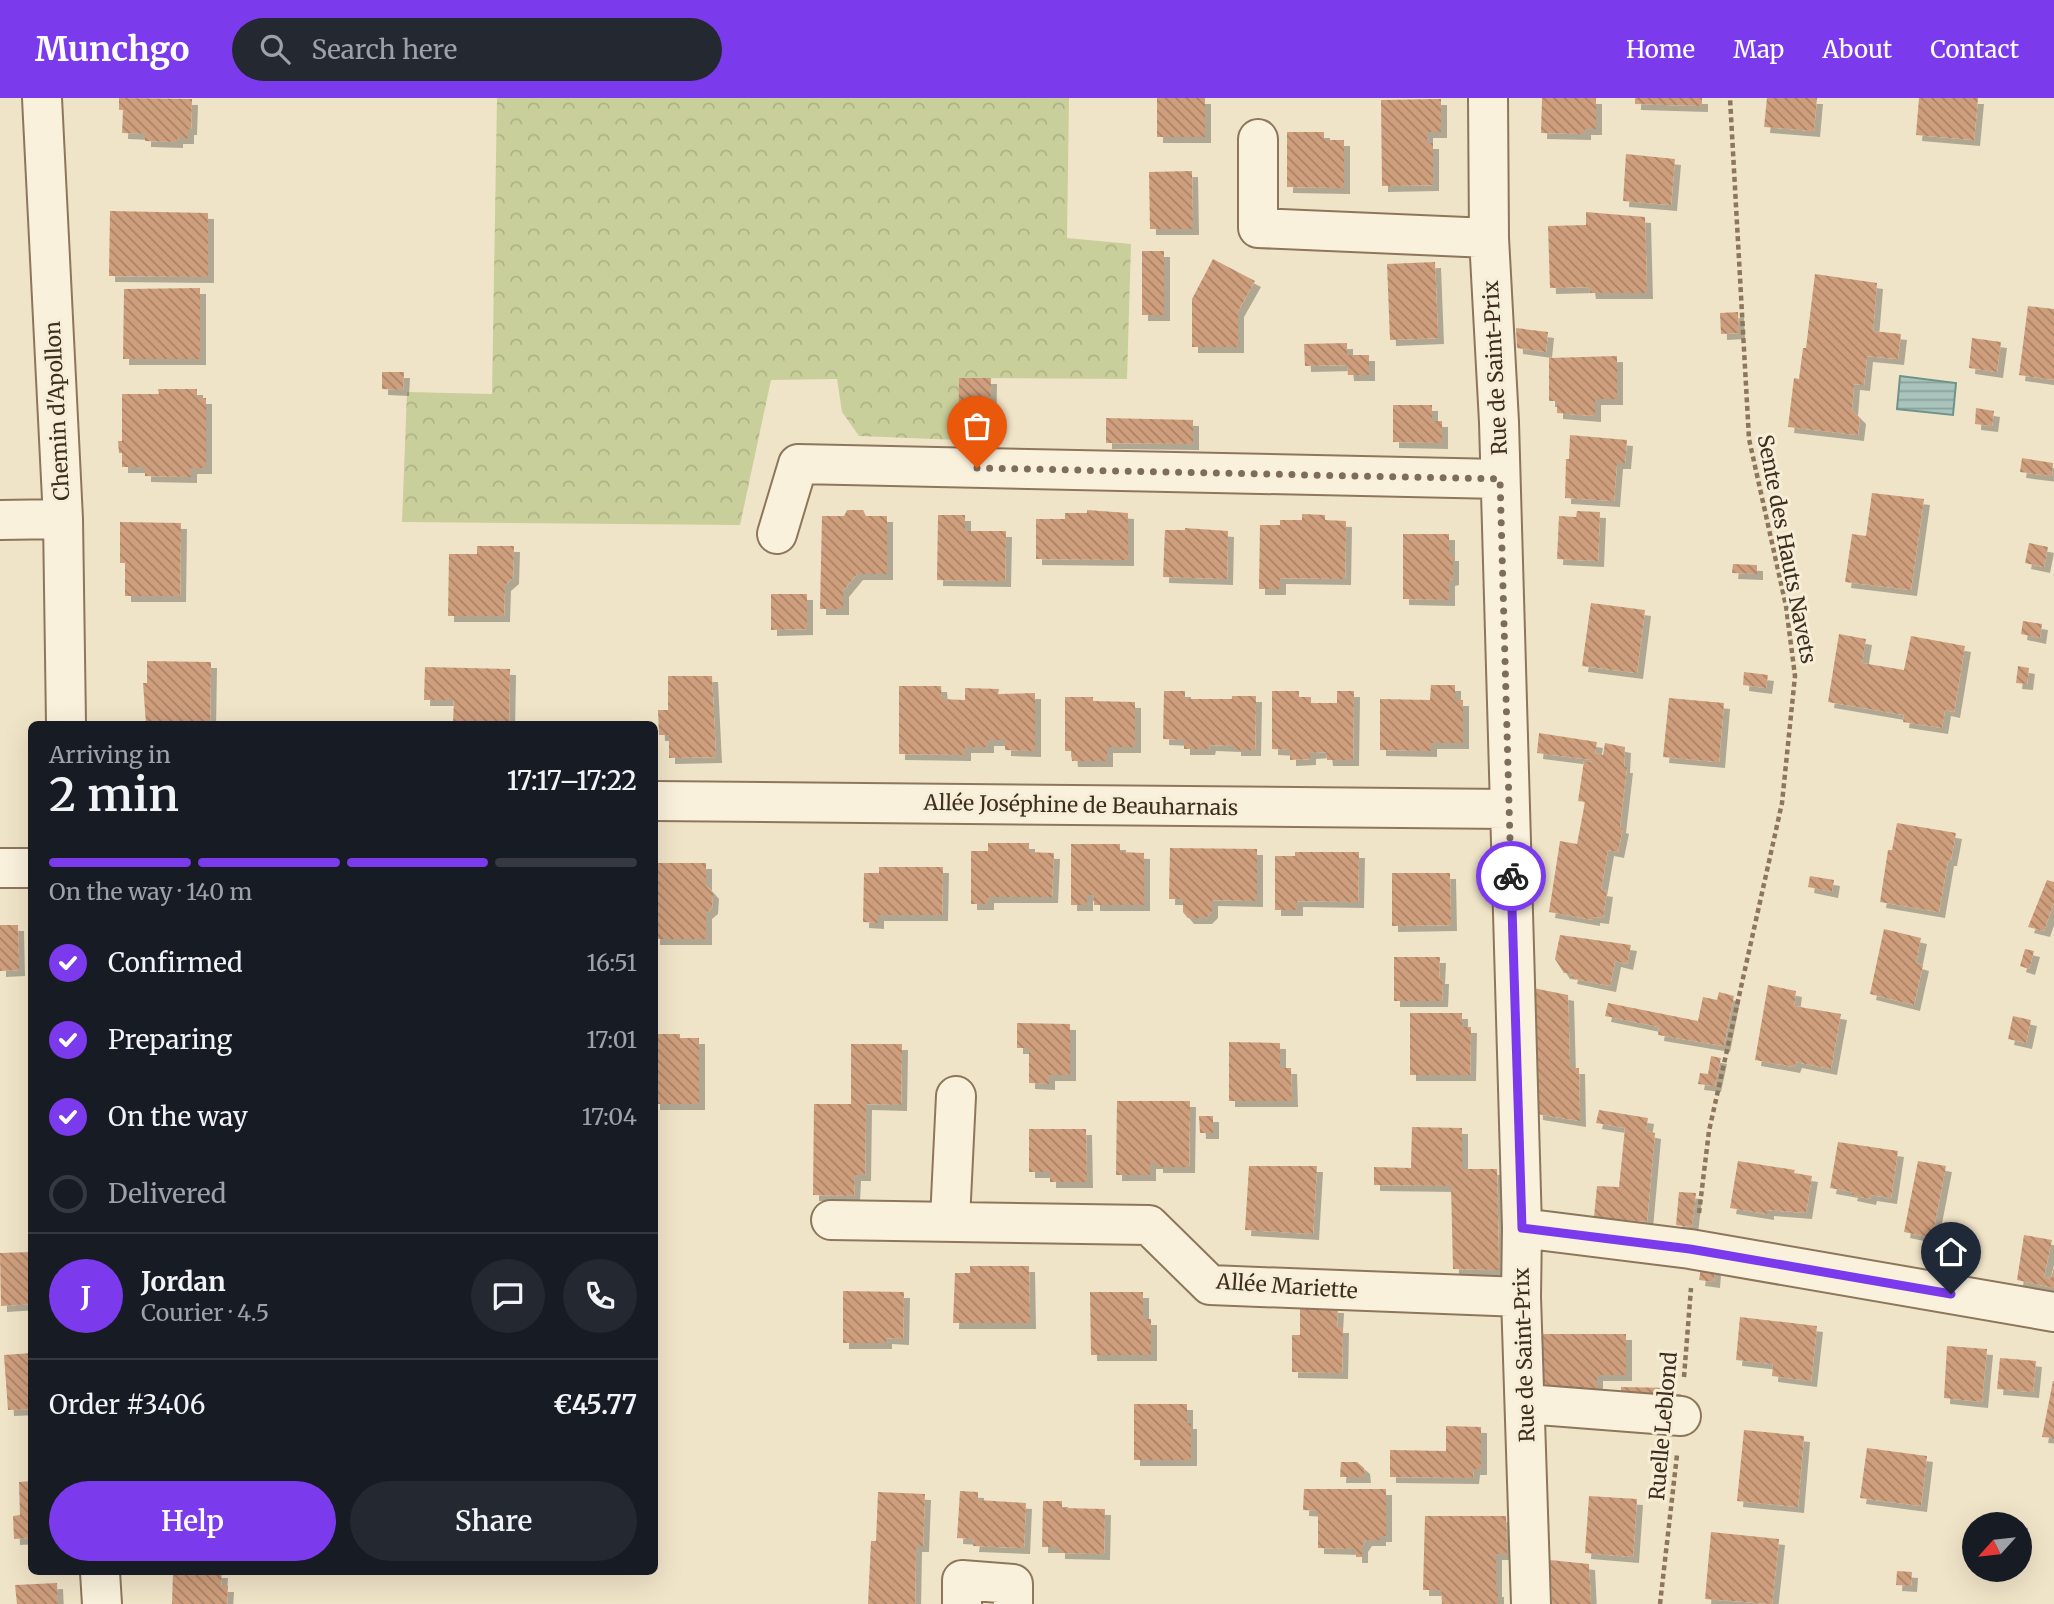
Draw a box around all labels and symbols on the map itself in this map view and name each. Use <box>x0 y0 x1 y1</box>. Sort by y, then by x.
street label: Rue de Saint-Prix <box>1477 280 1513 456</box>
street label: Chemin d'Apollon <box>39 321 75 501</box>
pin <box>947 396 1007 468</box>
street label: Sente des Hauts Navets <box>1752 432 1822 666</box>
street label: Allée Joséphine de Beauharnais <box>923 789 1238 821</box>
courier <box>1476 841 1546 911</box>
pin <box>1921 1222 1981 1294</box>
street label: Rue de Saint-Prix <box>1507 1267 1541 1443</box>
street label: Allée Mariette <box>1214 1268 1359 1304</box>
street label: Ruelle Leblond <box>1643 1350 1683 1501</box>
north arrow <box>1962 1512 2032 1582</box>

